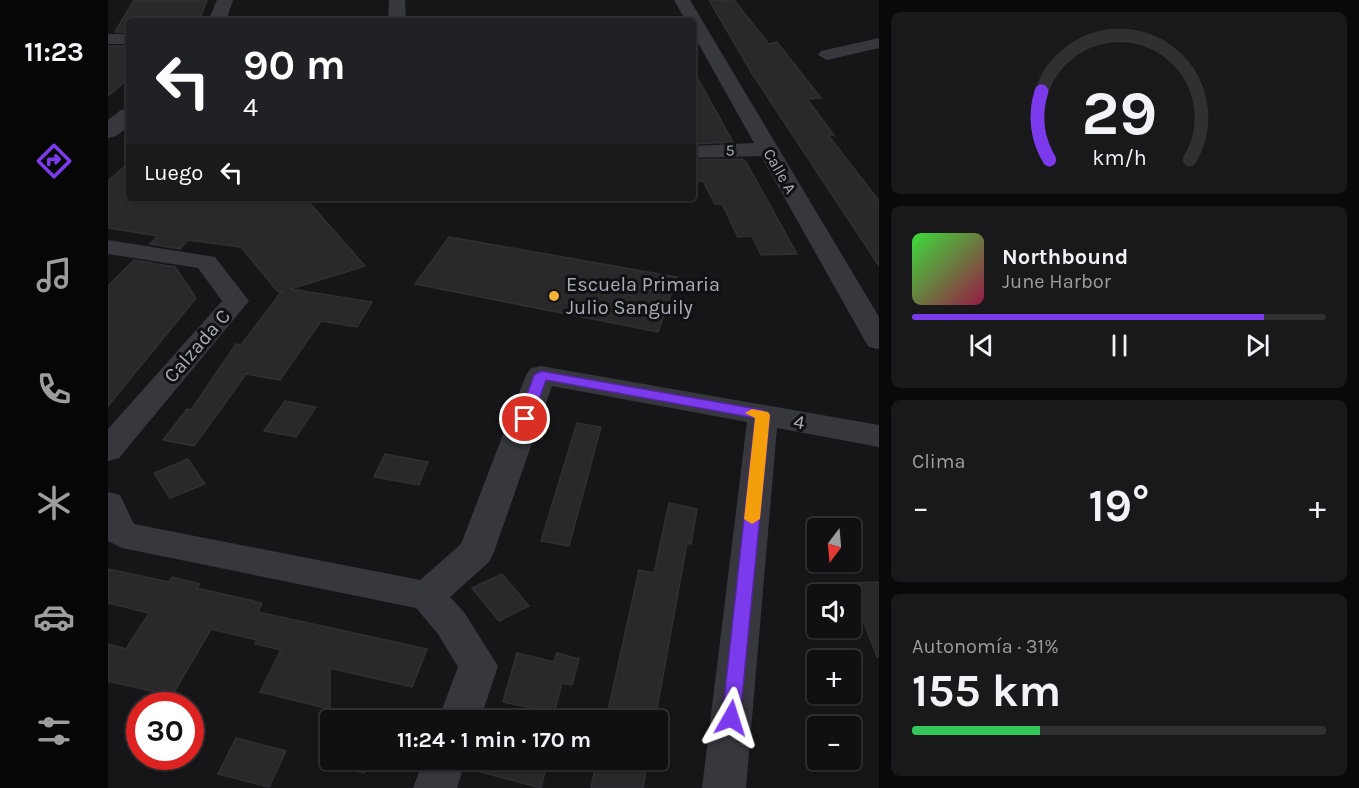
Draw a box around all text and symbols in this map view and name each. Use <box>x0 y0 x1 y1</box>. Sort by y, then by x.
text: 11:23 <box>24 36 84 68</box>
text: 90 m <box>243 40 346 90</box>
icon: left <box>144 42 222 120</box>
text: 29 <box>1081 77 1157 150</box>
text: 4 <box>243 91 258 123</box>
icon: directions <box>33 140 75 182</box>
street label: 5 <box>725 140 735 160</box>
street label: Calle A <box>760 145 800 197</box>
text: km/h <box>1092 145 1146 170</box>
icon: left <box>215 156 248 189</box>
text: Luego <box>144 160 203 186</box>
text: Northbound <box>1002 244 1128 270</box>
icon: music <box>33 254 75 296</box>
text: June Harbor <box>1002 270 1111 293</box>
place label: Escuela Primaria Julio Sanguily <box>566 273 720 319</box>
marker: Escuela Primaria Julio Sanguily <box>547 289 561 303</box>
street label: Calzada C <box>159 305 235 387</box>
icon: previous <box>965 329 998 362</box>
icon: pause <box>1103 329 1136 362</box>
icon: next <box>1241 329 1274 362</box>
icon: phone <box>33 368 75 410</box>
pin <box>499 393 550 444</box>
icon: arrive <box>508 402 541 435</box>
street label: 4 <box>792 410 806 434</box>
text: Clima <box>912 450 966 473</box>
text: 19° <box>1089 480 1149 532</box>
icon: climate <box>33 482 75 524</box>
text: − <box>912 488 929 526</box>
text: + <box>1309 488 1326 526</box>
north arrow <box>807 518 861 572</box>
map controls <box>807 518 861 770</box>
button: sound <box>807 584 861 638</box>
icon: car <box>33 596 75 638</box>
text: Autonomía · 31% <box>912 635 1059 658</box>
button: + <box>807 650 861 704</box>
text: 155 km <box>912 665 1061 717</box>
position arrow <box>699 686 763 750</box>
speed limit sign: 30 <box>126 692 204 770</box>
icon: filters <box>33 710 75 752</box>
button: − <box>807 716 861 770</box>
text: 11:24 · 1 min · 170 m <box>397 727 591 753</box>

